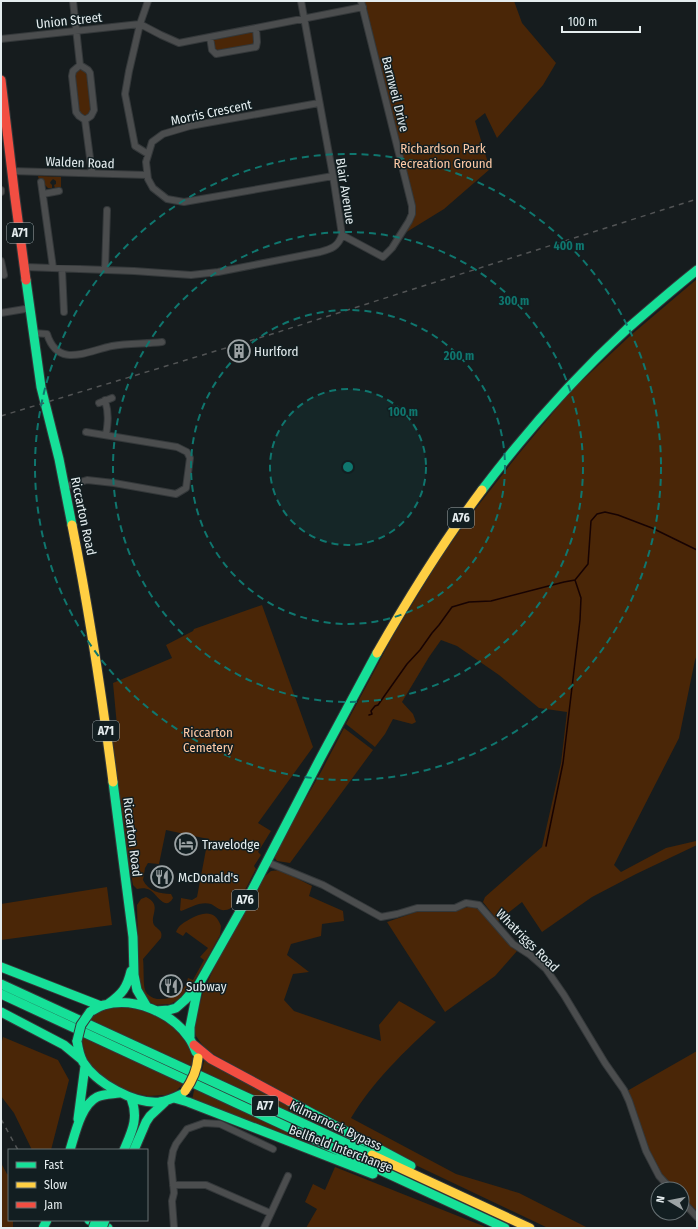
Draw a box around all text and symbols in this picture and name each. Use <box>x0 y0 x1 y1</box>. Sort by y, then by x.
scale bar <box>562 8 640 34</box>
street label: Union Street <box>35 9 104 31</box>
text: 100 m <box>568 15 597 29</box>
street label: Barnweil Drive <box>379 55 412 133</box>
street label: Morris Crescent <box>169 96 254 128</box>
park label: Richardson Park Recreation Ground <box>393 141 493 171</box>
street label: Walden Road <box>45 154 115 171</box>
street label: Blair Avenue <box>333 157 358 225</box>
road number: A71 <box>7 223 33 243</box>
text: 400 m <box>554 239 584 253</box>
text: 300 m <box>498 294 529 308</box>
building icon: Hurlford <box>226 338 252 364</box>
place label: Hurlford <box>254 344 298 359</box>
text: 200 m <box>443 349 474 363</box>
text: 100 m <box>388 405 418 419</box>
centre of rings <box>341 460 355 474</box>
street label: Riccarton Road <box>68 476 99 557</box>
road number: A76 <box>448 508 474 528</box>
road number: A71 <box>93 721 119 741</box>
park label: Riccarton Cemetery <box>183 725 233 755</box>
street label: Riccarton Road <box>120 797 145 878</box>
hotel icon: Travelodge <box>173 831 199 857</box>
place label: Travelodge <box>202 837 260 852</box>
restaurant icon: McDonald's <box>149 864 175 890</box>
place label: McDonald's <box>178 870 239 885</box>
road number: A76 <box>232 890 258 910</box>
street label: Whatriggs Road <box>493 906 562 975</box>
restaurant icon: Subway <box>158 973 184 999</box>
place label: Subway <box>186 979 227 994</box>
road number: A77 <box>252 1096 278 1116</box>
street label: Kilmarnock Bypass <box>287 1098 385 1154</box>
street label: Bellfield Interchange <box>287 1122 395 1175</box>
legend <box>8 1149 148 1221</box>
text: Fast <box>44 1158 63 1172</box>
text: Slow <box>44 1178 67 1192</box>
north arrow <box>650 1181 690 1221</box>
text: N <box>654 1195 668 1204</box>
text: Jam <box>44 1198 62 1212</box>

